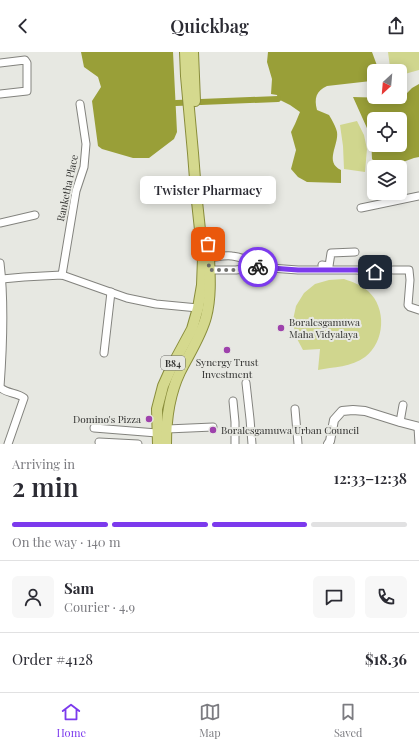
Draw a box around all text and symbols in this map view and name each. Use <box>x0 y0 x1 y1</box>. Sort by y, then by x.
text: Quickbag <box>170 14 249 38</box>
icon: back <box>12 15 34 37</box>
icon: share <box>385 15 407 37</box>
north arrow <box>367 64 407 104</box>
map controls <box>367 64 407 200</box>
button: locate <box>367 112 407 152</box>
street label: Ranketha Place <box>53 153 81 223</box>
button: layers <box>367 160 407 200</box>
callout: Twister Pharmacy <box>140 176 276 204</box>
text: Twister Pharmacy <box>154 181 262 198</box>
pin <box>191 227 225 261</box>
icon: bag <box>197 233 219 255</box>
courier <box>238 247 278 287</box>
pin <box>358 255 392 289</box>
icon: bike <box>247 256 269 278</box>
icon: home <box>364 261 386 283</box>
place label: Boralesgamuwa Maha Vidyalaya <box>289 315 360 341</box>
marker: Boralesgamuwa Maha Vidyalaya <box>276 323 286 333</box>
marker: Synergy Trust Investment <box>222 345 232 355</box>
place label: Synergy Trust Investment <box>196 355 259 381</box>
road number: B84 <box>161 356 185 370</box>
place label: Domino's Pizza <box>73 412 141 426</box>
marker: Domino's Pizza <box>144 414 154 424</box>
place label: Boralesgamuwa Urban Council <box>221 423 359 437</box>
marker: Boralesgamuwa Urban Council <box>208 425 218 435</box>
text: Arriving in <box>12 455 75 472</box>
text: 12:33–12:38 <box>334 468 407 488</box>
text: 2 min <box>12 469 78 504</box>
text: On the way · 140 m <box>12 533 120 550</box>
button: person <box>12 576 54 618</box>
button: chat <box>313 576 355 618</box>
button: phone <box>365 576 407 618</box>
text: Sam <box>64 578 94 598</box>
text: Courier · 4.9 <box>64 598 135 615</box>
text: Order #4128 <box>12 649 93 669</box>
text: $18.36 <box>365 649 407 669</box>
tab: Home <box>56 701 86 740</box>
tab: Map <box>199 701 221 740</box>
tab: Saved <box>334 701 362 740</box>

